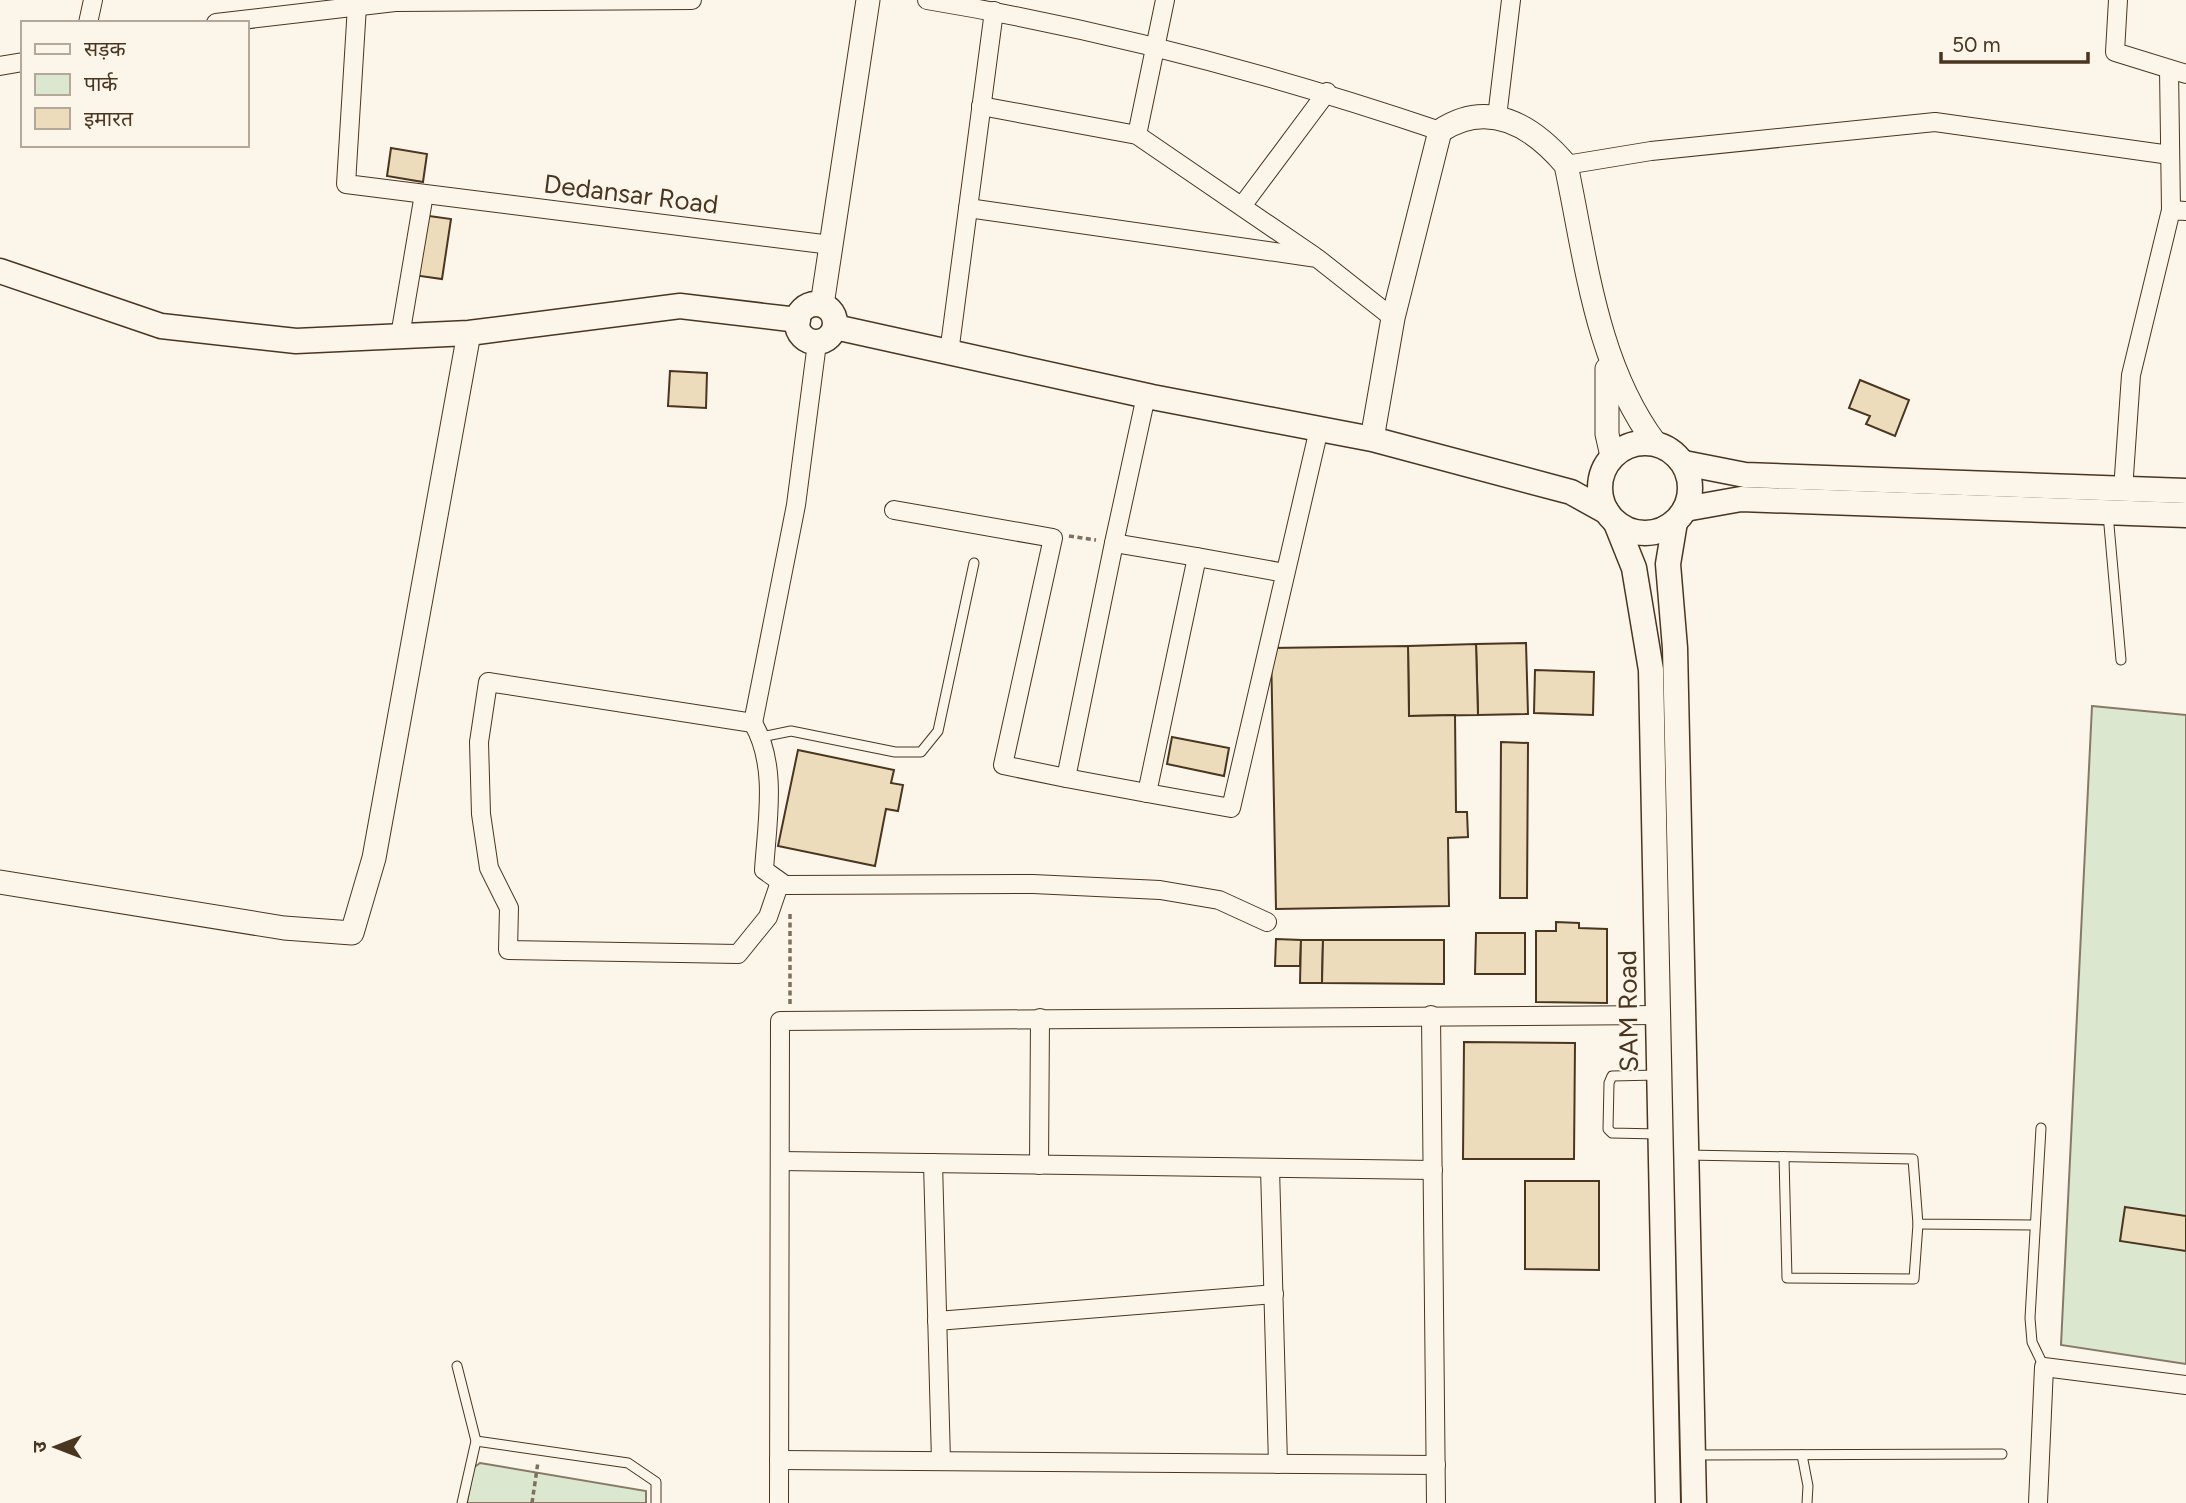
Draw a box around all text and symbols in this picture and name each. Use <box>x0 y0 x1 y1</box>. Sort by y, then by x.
legend <box>21 21 248 147</box>
scale bar <box>1941 21 2088 65</box>
text: 50 m <box>1952 32 2001 57</box>
text: सड़क <box>84 36 126 61</box>
text: पार्क <box>84 71 118 96</box>
text: इमारत <box>84 106 134 131</box>
street label: Dedansar Road <box>542 167 720 221</box>
street label: SAM Road <box>1611 950 1645 1072</box>
north arrow <box>21 1412 91 1482</box>
text: उ <box>28 1441 51 1453</box>

